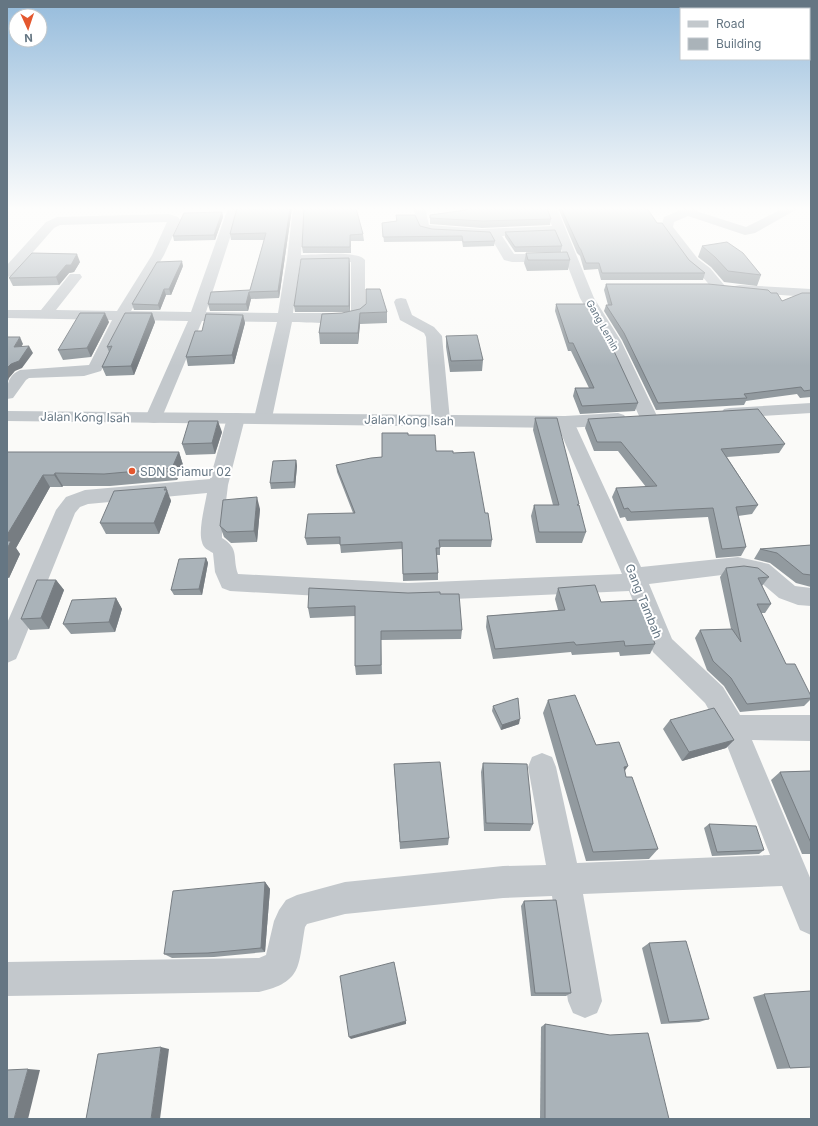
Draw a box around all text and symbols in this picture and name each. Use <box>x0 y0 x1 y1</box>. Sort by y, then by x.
north arrow <box>8 8 48 48</box>
legend <box>680 8 810 60</box>
text: Road <box>716 16 745 31</box>
text: N <box>24 31 33 45</box>
text: Building <box>716 36 761 51</box>
street label: Gang Lemin <box>584 297 622 353</box>
street label: Jalan Kong Isah <box>40 409 130 425</box>
street label: Jalan Kong Isah <box>364 412 454 428</box>
place label: SDN Sriamur 02 <box>140 464 231 479</box>
marker: SDN Sriamur 02 <box>127 466 137 476</box>
street label: Gang Tambah <box>622 562 666 640</box>

